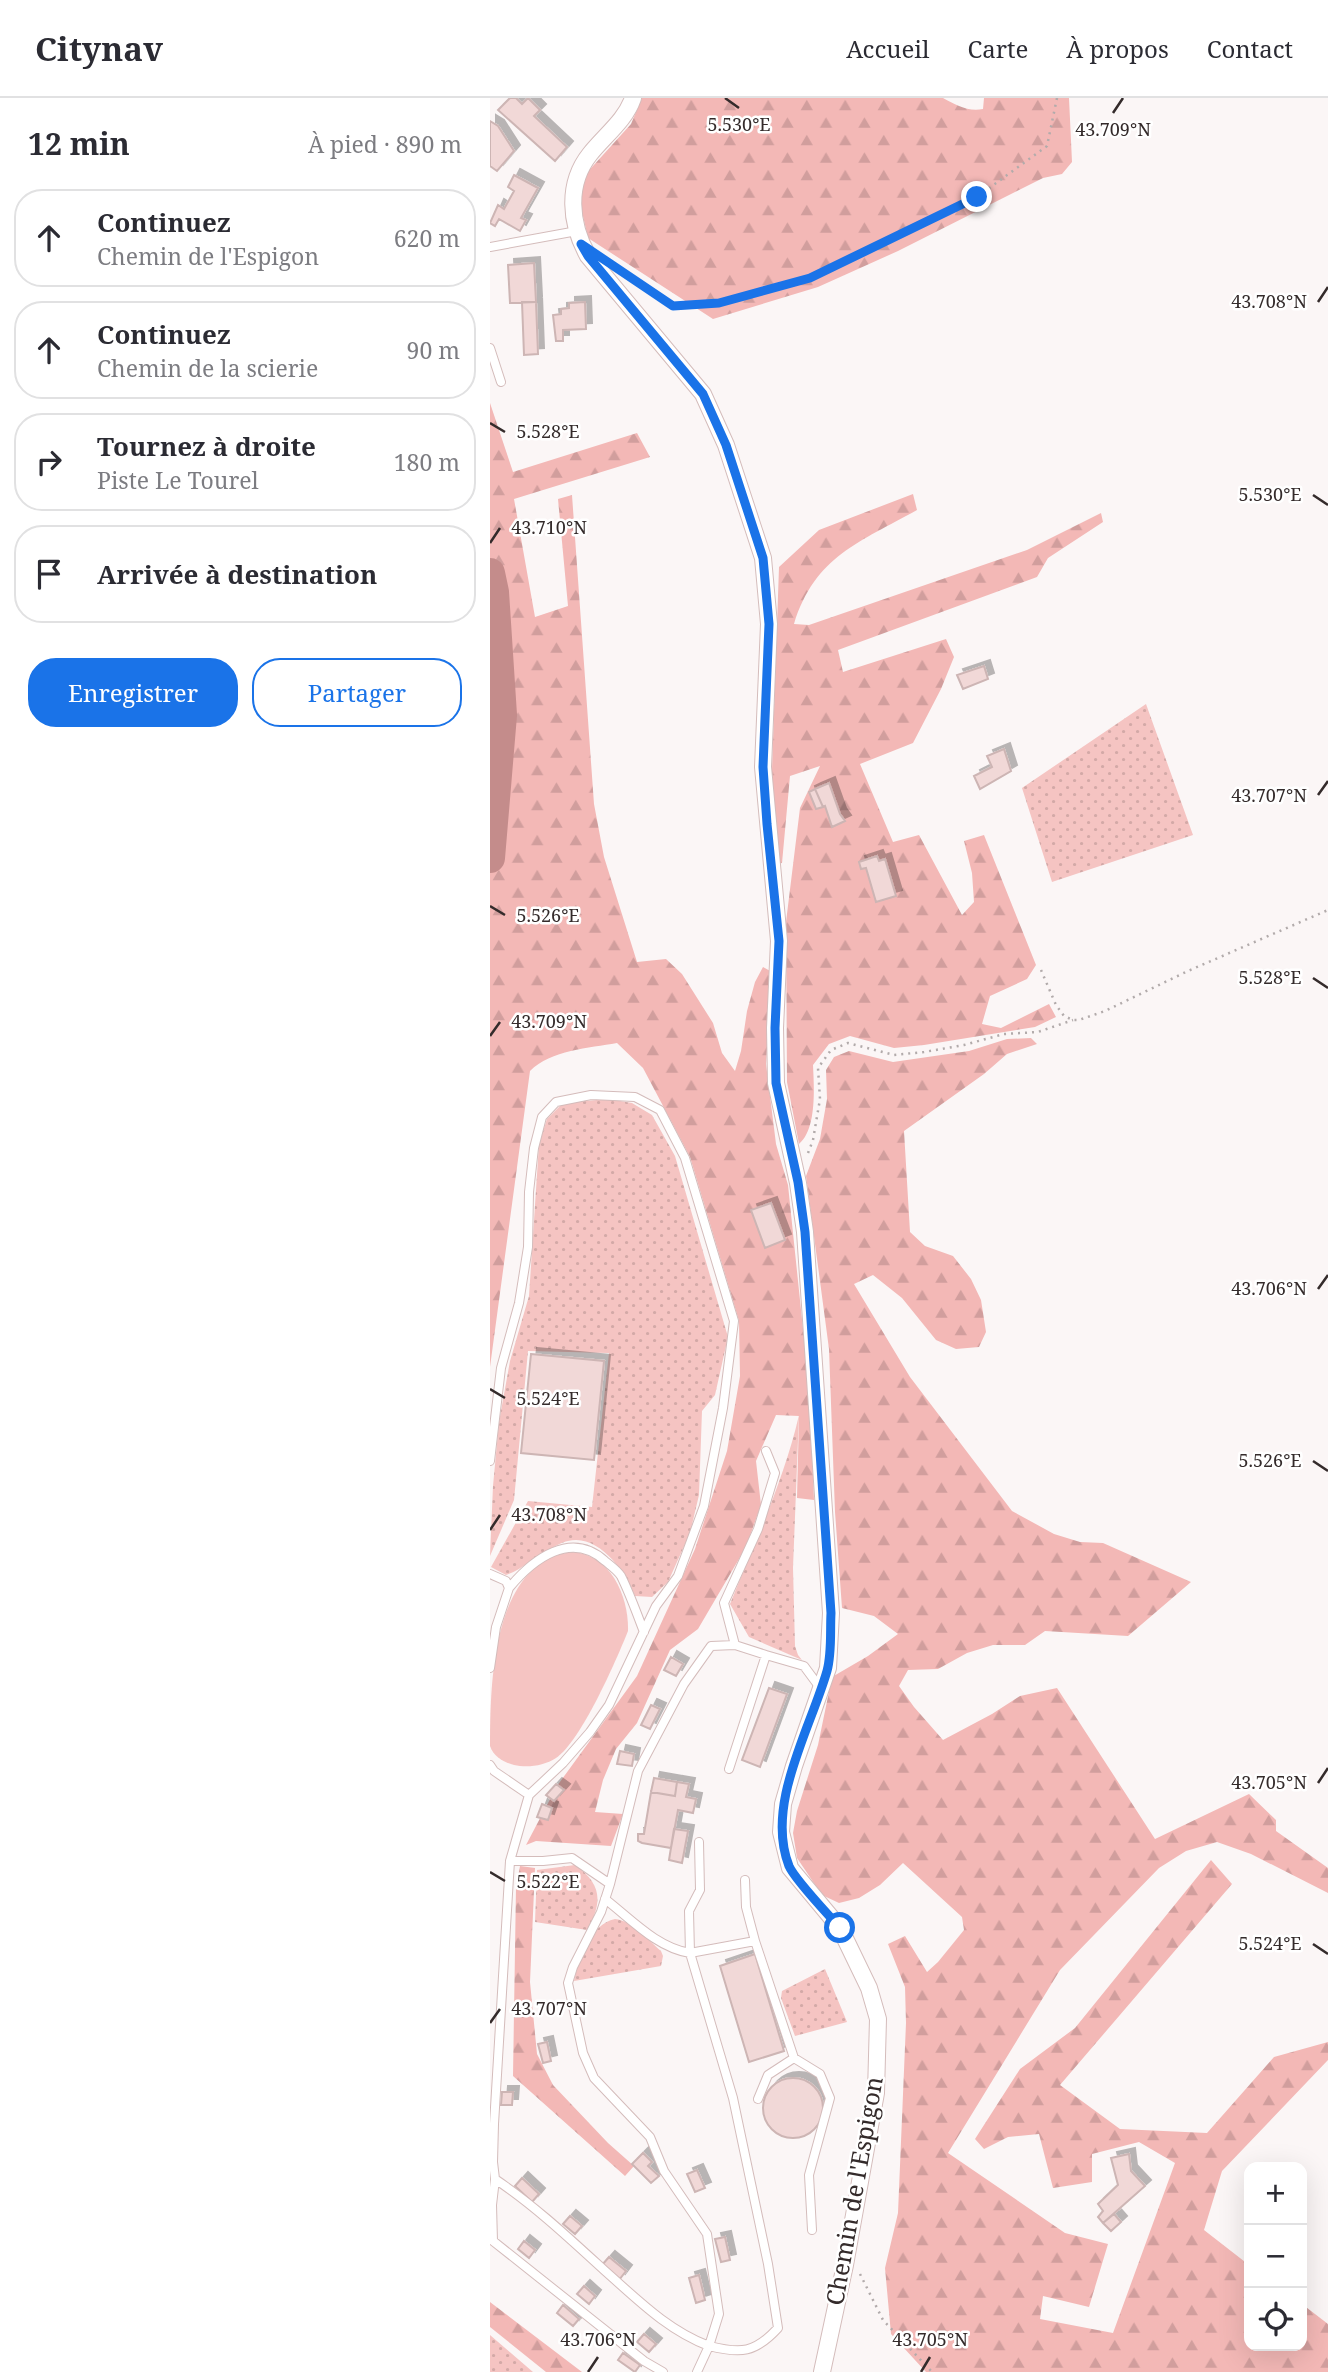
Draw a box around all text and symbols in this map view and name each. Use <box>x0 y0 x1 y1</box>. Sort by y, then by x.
text: Citynav <box>35 26 163 71</box>
text: Accueil <box>846 32 929 65</box>
text: Carte <box>967 32 1028 65</box>
text: À propos <box>1066 32 1169 65</box>
text: Contact <box>1207 32 1293 65</box>
text: 5.530°E <box>707 112 771 136</box>
text: 43.709°N <box>1075 117 1151 141</box>
text: 12 min <box>28 123 130 164</box>
text: À pied · 890 m <box>308 128 462 160</box>
route end <box>961 181 992 212</box>
text: Continuez <box>97 204 231 240</box>
icon: ahead <box>30 219 68 257</box>
text: 620 m <box>394 222 460 254</box>
text: Chemin de l'Espigon <box>97 240 319 272</box>
text: 43.708°N <box>1231 289 1307 313</box>
text: Continuez <box>97 316 231 352</box>
icon: ahead <box>30 331 68 369</box>
text: 90 m <box>407 334 460 366</box>
text: Chemin de la scierie <box>97 352 318 384</box>
text: 5.528°E <box>516 419 580 443</box>
text: Tournez à droite <box>97 428 316 464</box>
icon: right <box>30 443 68 481</box>
text: 180 m <box>394 446 460 478</box>
text: Piste Le Tourel <box>97 464 259 496</box>
text: 5.530°E <box>1238 482 1302 506</box>
text: 43.710°N <box>511 515 587 539</box>
icon: arrive <box>30 555 68 593</box>
text: Arrivée à destination <box>97 556 377 592</box>
button: Enregistrer <box>28 658 238 727</box>
button: Partager <box>252 658 462 727</box>
text: 43.707°N <box>1231 783 1307 807</box>
text: 5.526°E <box>516 903 580 927</box>
text: 5.528°E <box>1238 965 1302 989</box>
text: 43.709°N <box>511 1009 587 1033</box>
text: 43.706°N <box>1231 1276 1307 1300</box>
text: 5.524°E <box>516 1386 580 1410</box>
text: 5.526°E <box>1238 1448 1302 1472</box>
text: 43.708°N <box>511 1502 587 1526</box>
text: 43.705°N <box>1231 1770 1307 1794</box>
text: 5.522°E <box>516 1869 580 1893</box>
route start <box>824 1912 855 1943</box>
text: 5.524°E <box>1238 1931 1302 1955</box>
text: 43.707°N <box>511 1996 587 2020</box>
street label: Chemin de l'Espigon <box>817 2074 890 2308</box>
map controls <box>1244 2162 1307 2351</box>
button: + <box>1244 2162 1307 2225</box>
button: − <box>1244 2225 1307 2288</box>
button: locate <box>1244 2288 1307 2351</box>
text: 43.706°N <box>560 2327 636 2351</box>
text: 43.705°N <box>892 2327 968 2351</box>

